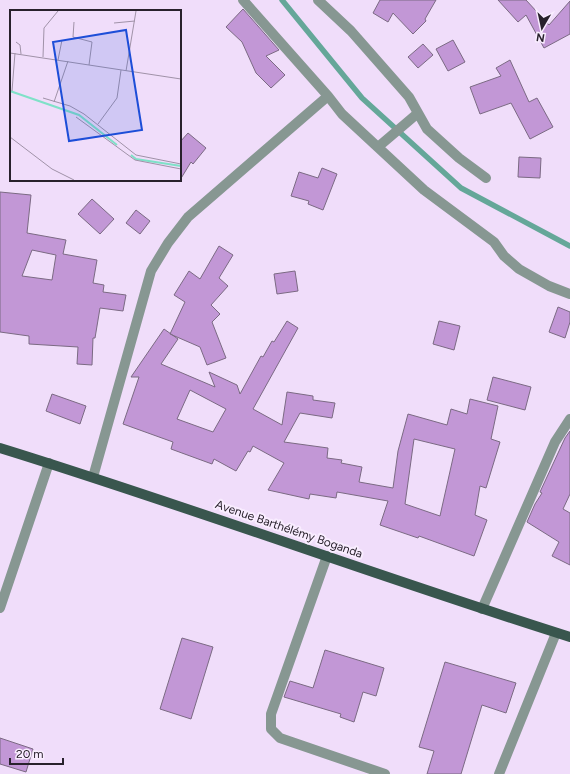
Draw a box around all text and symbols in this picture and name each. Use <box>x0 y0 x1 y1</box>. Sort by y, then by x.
north arrow <box>522 8 562 48</box>
inset map <box>10 10 181 181</box>
text: N <box>535 30 546 44</box>
street label: Avenue Barthélémy Boganda <box>214 497 364 561</box>
scale bar <box>10 740 63 766</box>
text: 20 m <box>16 747 44 761</box>

